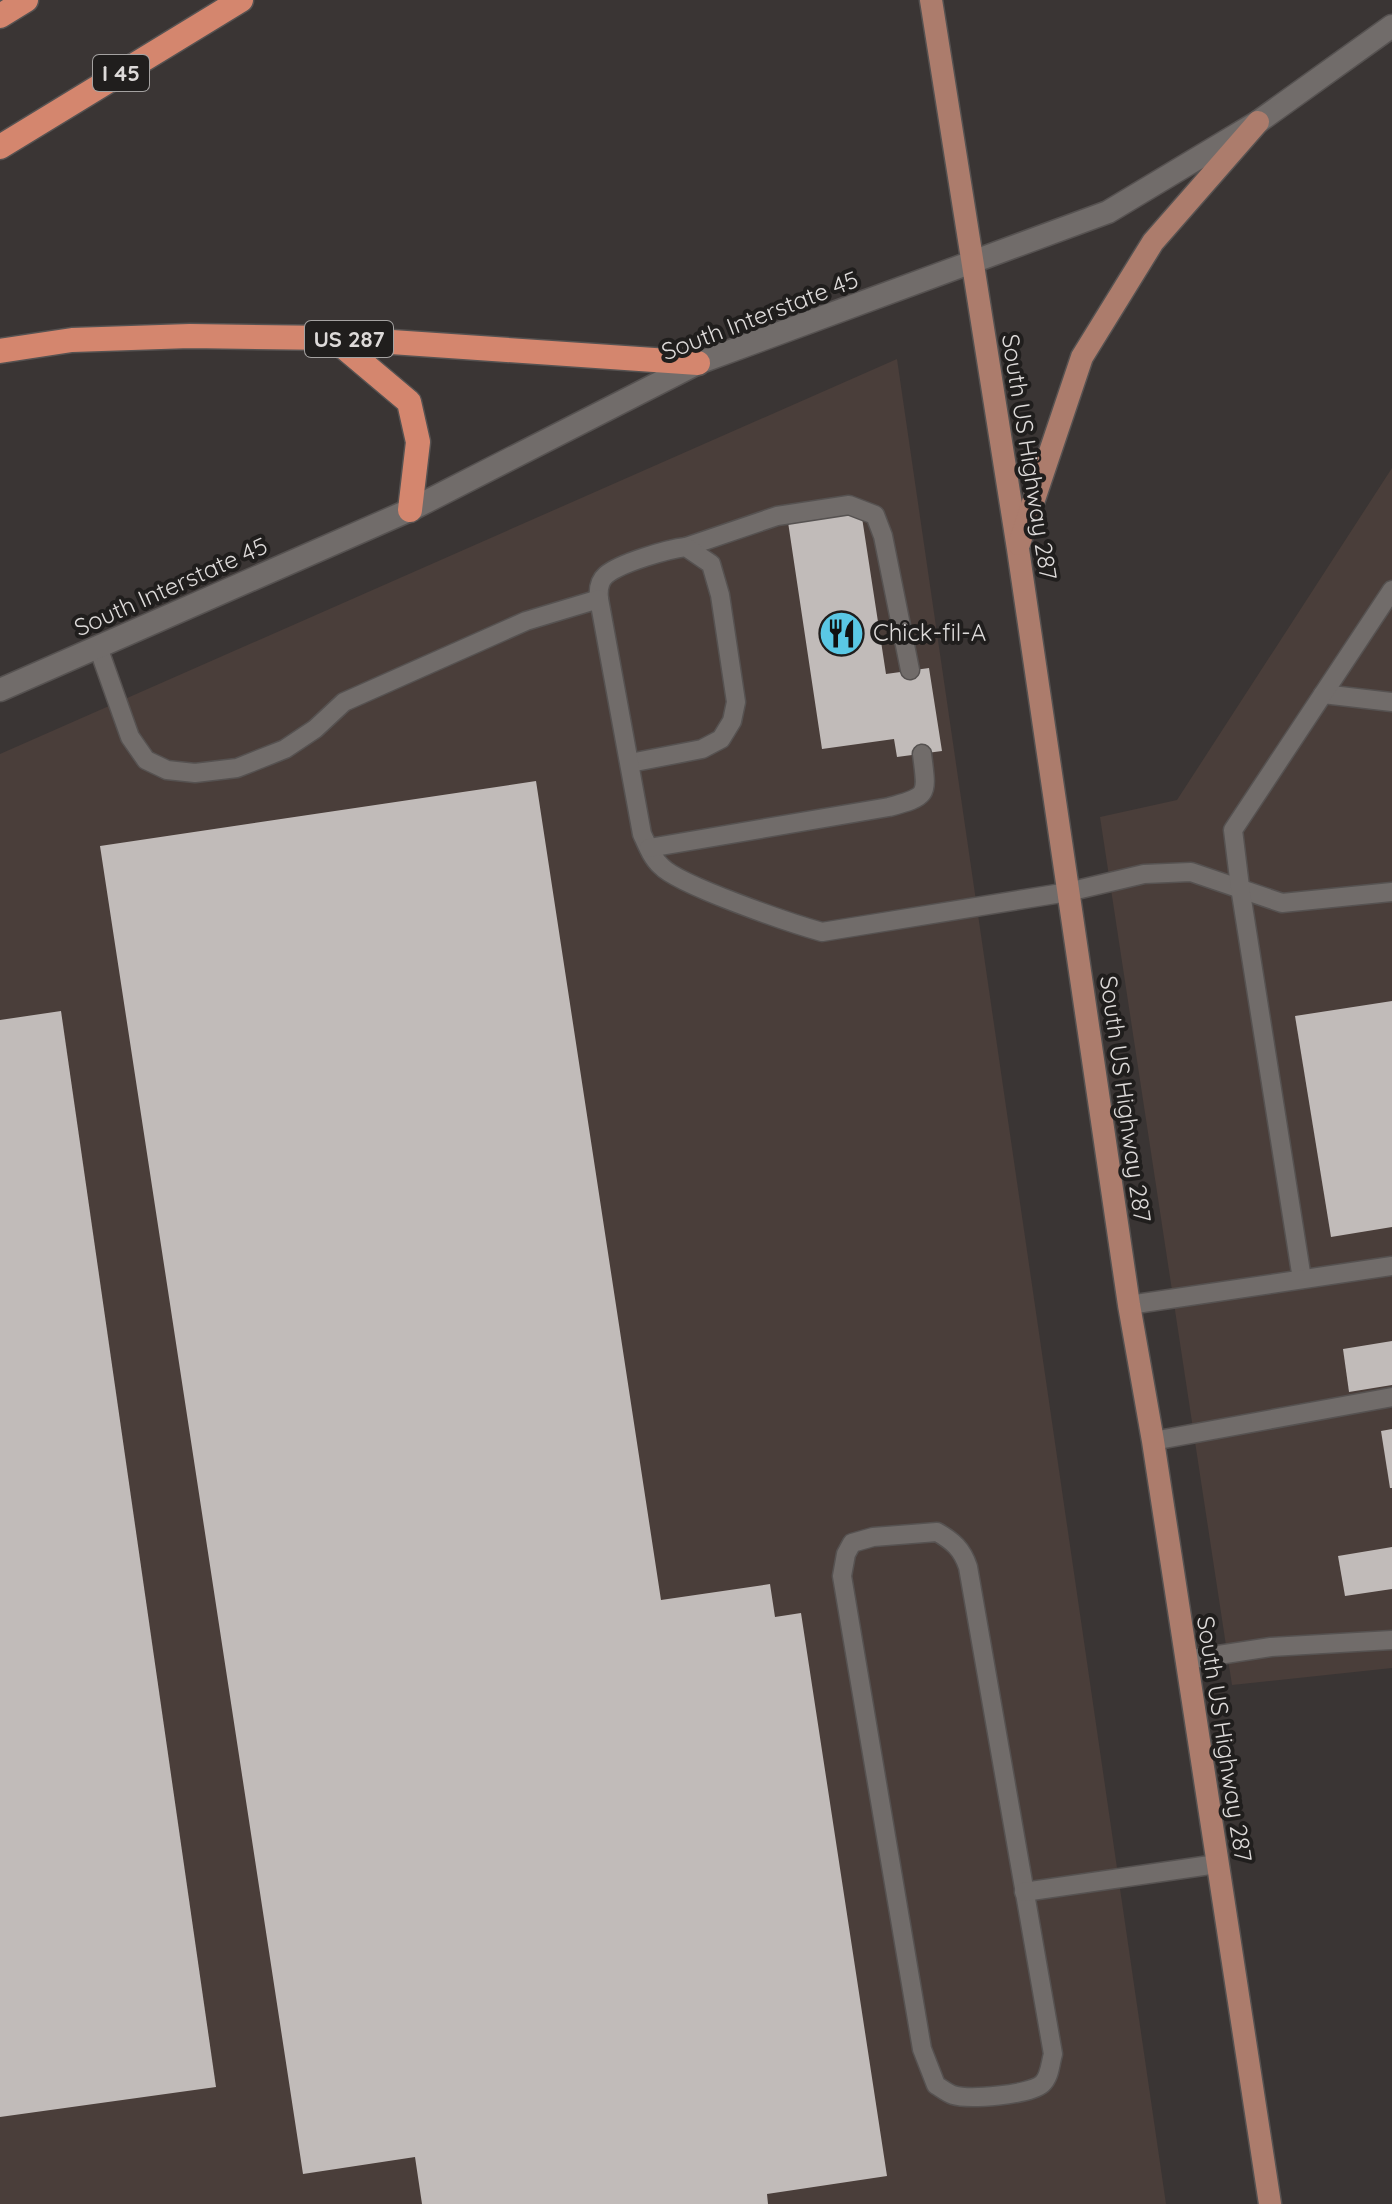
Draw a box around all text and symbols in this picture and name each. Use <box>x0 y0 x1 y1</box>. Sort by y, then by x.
road number: I 45 <box>93 55 149 91</box>
street label: South Interstate 45 <box>657 264 862 366</box>
road number: US 287 <box>305 321 393 357</box>
street label: South US Highway 287 <box>996 332 1064 582</box>
street label: South Interstate 45 <box>69 530 272 642</box>
restaurant icon: Chick-fil-A <box>818 609 866 657</box>
place label: Chick-fil-A <box>873 617 986 647</box>
street label: South US Highway 287 <box>1094 974 1158 1224</box>
street label: South US Highway 287 <box>1191 1614 1259 1864</box>

